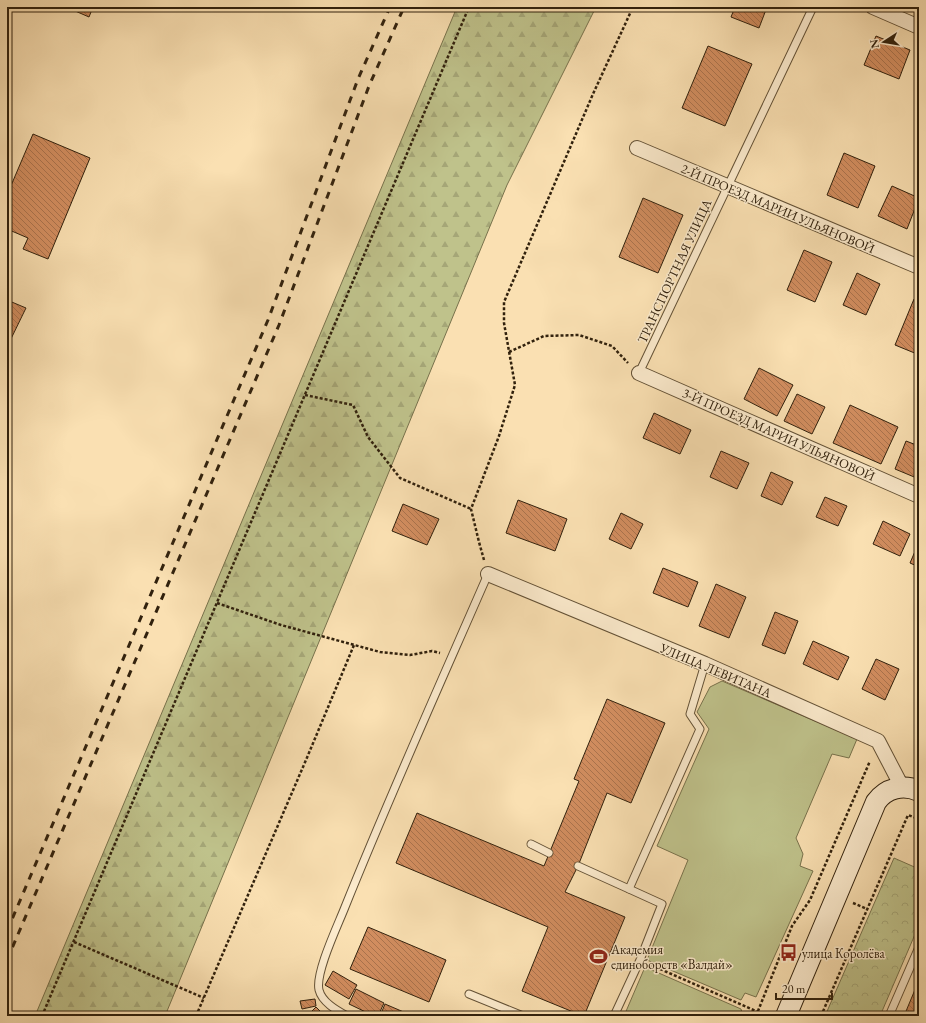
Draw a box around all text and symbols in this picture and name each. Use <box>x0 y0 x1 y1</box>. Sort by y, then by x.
north arrow <box>864 22 904 62</box>
text: N <box>866 38 882 50</box>
street label: 2-Й ПРОЕЗД МАРИИ УЛЬЯНОВОЙ <box>678 160 878 257</box>
street label: ТРАНСПОРТНАЯ УЛИЦА <box>634 196 716 346</box>
street label: 3-Й ПРОЕЗД МАРИИ УЛЬЯНОВОЙ <box>680 384 878 485</box>
street label: УЛИЦА ЛЕВИТАНА <box>657 639 775 702</box>
place label: Академия единоборств «Валдай» <box>610 941 733 973</box>
bus stop icon: улица Королёва <box>779 943 799 963</box>
place label: улица Королёва <box>802 945 885 962</box>
sports icon: Академия единоборств «Валдай» <box>588 946 608 966</box>
scale bar <box>776 975 832 1001</box>
text: 20 m <box>782 981 806 997</box>

